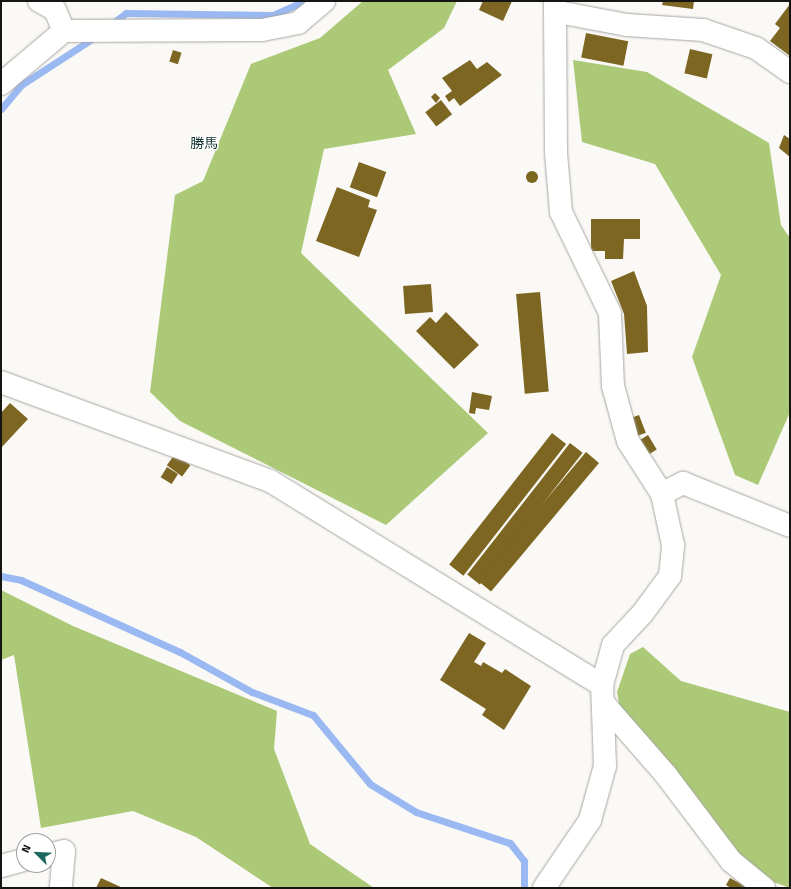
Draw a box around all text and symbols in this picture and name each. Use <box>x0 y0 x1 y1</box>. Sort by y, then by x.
district label: 勝馬 <box>190 135 218 151</box>
north arrow <box>16 833 56 873</box>
text: N <box>17 842 35 855</box>

